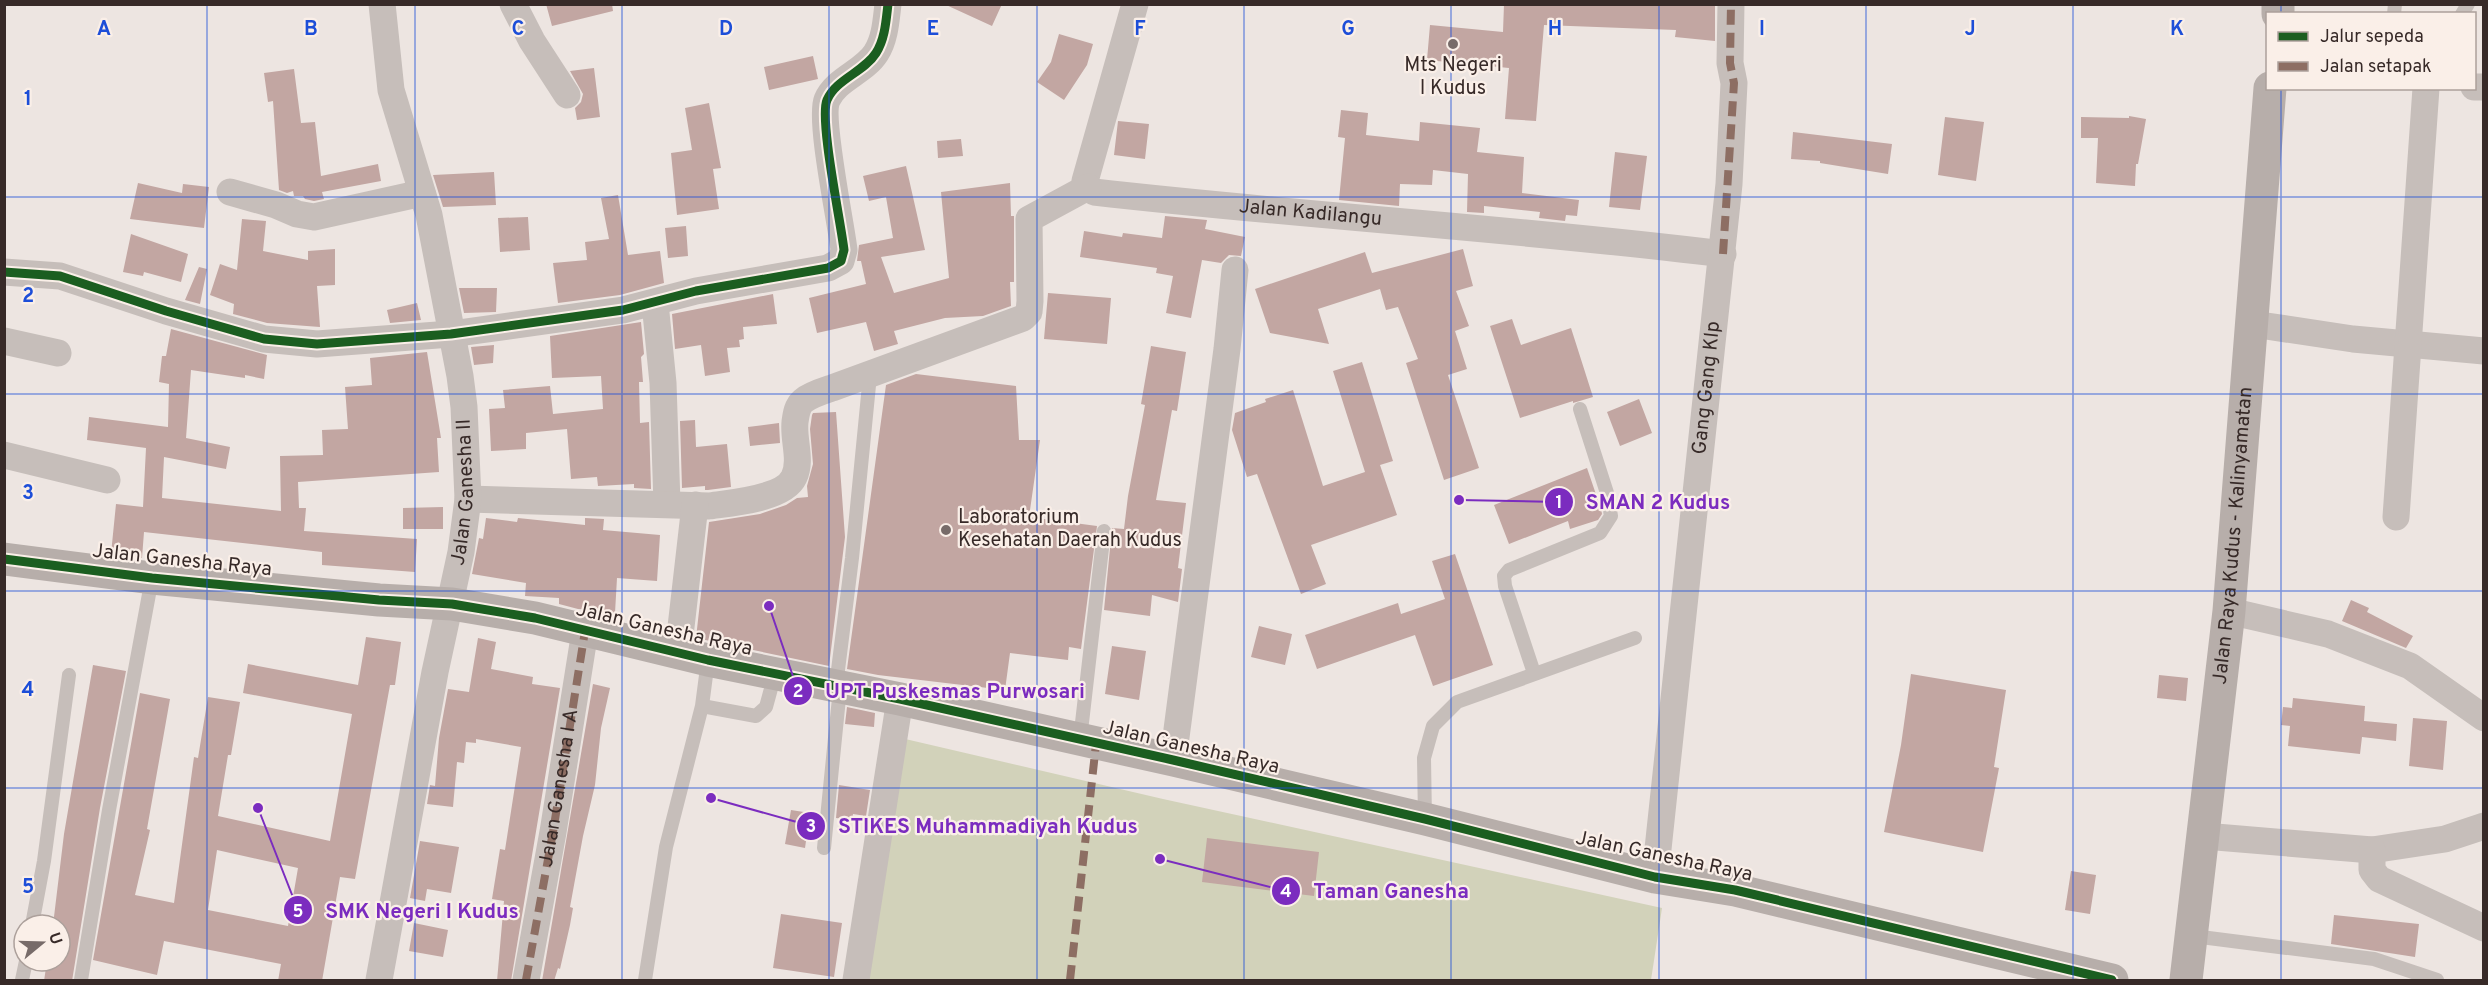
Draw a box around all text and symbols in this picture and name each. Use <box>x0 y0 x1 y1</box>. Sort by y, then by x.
legend <box>2266 12 2476 90</box>
text: A <box>97 17 111 43</box>
text: B <box>304 17 318 43</box>
text: C <box>512 17 524 43</box>
text: D <box>719 17 733 43</box>
text: E <box>927 17 939 43</box>
text: F <box>1134 17 1146 43</box>
text: G <box>1341 17 1355 43</box>
text: H <box>1548 17 1562 43</box>
text: I <box>1759 17 1765 43</box>
text: J <box>1964 17 1976 43</box>
text: K <box>2170 17 2184 43</box>
text: Jalur sepeda <box>2320 26 2424 49</box>
marker: Mts Negeri I Kudus <box>1446 37 1460 51</box>
place label: Mts Negeri I Kudus <box>1404 53 1502 102</box>
text: Jalan setapak <box>2320 56 2432 79</box>
text: 1 <box>24 87 32 113</box>
street label: Jalan Kadilangu <box>1238 194 1383 233</box>
text: 2 <box>22 284 34 310</box>
street label: Gang Gang Klp <box>1687 320 1727 456</box>
street label: Jalan Raya Kudus - Kalinyamatan <box>2208 386 2260 686</box>
street label: Jalan Ganesha II <box>445 418 481 568</box>
text: 3 <box>22 481 34 507</box>
callout: SMAN 2 Kudus <box>1544 482 1742 521</box>
text: SMAN 2 Kudus <box>1586 490 1730 517</box>
text: 1 <box>1555 492 1563 515</box>
place label: Laboratorium Kesehatan Daerah Kudus <box>958 505 1182 554</box>
marker: Laboratorium Kesehatan Daerah Kudus <box>939 523 953 537</box>
street label: Jalan Ganesha Raya <box>91 539 273 583</box>
street label: Jalan Ganesha Raya <box>573 597 755 663</box>
callout: UPT Puskesmas Purwosari <box>783 671 1097 710</box>
text: 4 <box>22 678 34 704</box>
text: UPT Puskesmas Purwosari <box>825 679 1085 706</box>
text: 2 <box>792 681 804 704</box>
street label: Jalan Ganesha I A <box>534 707 585 869</box>
street label: Jalan Ganesha Raya <box>1100 715 1282 781</box>
callout: STIKES Muhammadiyah Kudus <box>796 807 1150 846</box>
text: STIKES Muhammadiyah Kudus <box>838 814 1138 841</box>
text: 3 <box>806 816 816 839</box>
street label: Jalan Ganesha Raya <box>1573 826 1755 888</box>
callout: Taman Ganesha <box>1271 871 1481 910</box>
text: 5 <box>22 875 34 901</box>
text: Taman Ganesha <box>1313 879 1469 906</box>
text: 4 <box>1280 881 1292 904</box>
callout: SMK Negeri I Kudus <box>283 891 531 930</box>
text: SMK Negeri I Kudus <box>325 899 519 926</box>
text: 5 <box>293 901 304 924</box>
north arrow <box>12 913 72 973</box>
text: U <box>43 930 66 947</box>

